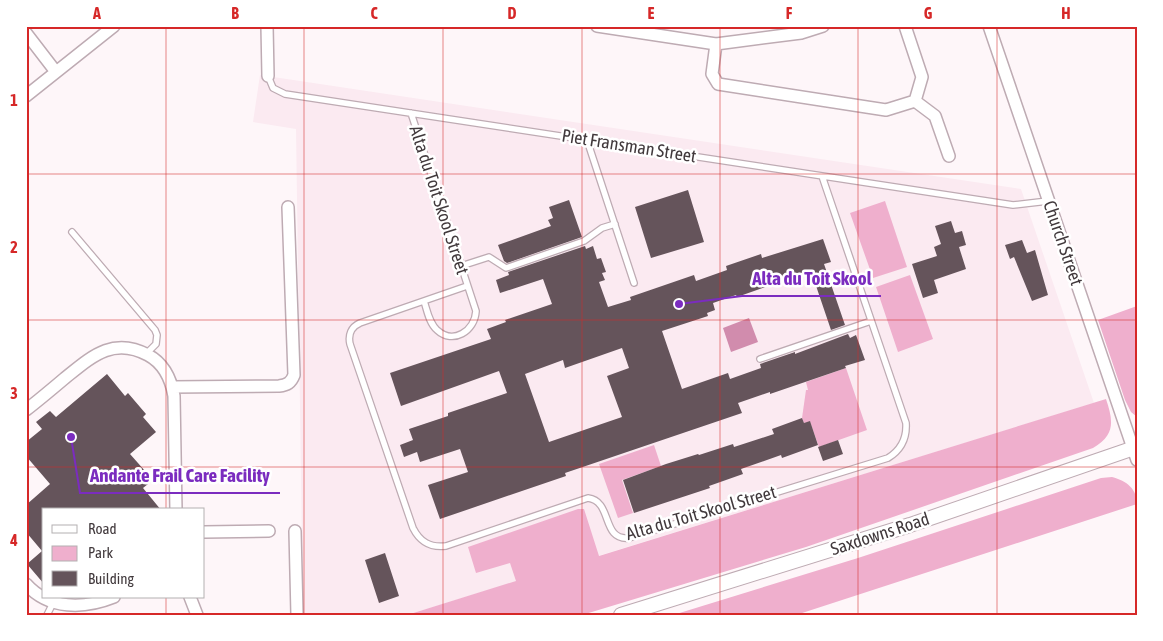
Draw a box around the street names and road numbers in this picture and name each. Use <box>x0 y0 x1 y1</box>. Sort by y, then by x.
street label: Alta du Toit Skool Street <box>406 123 473 277</box>
street label: Piet Fransman Street <box>560 125 698 166</box>
street label: Church Street <box>1039 198 1088 288</box>
street label: Alta du Toit Skool Street <box>623 481 778 544</box>
street label: Saxdowns Road <box>828 508 932 559</box>

